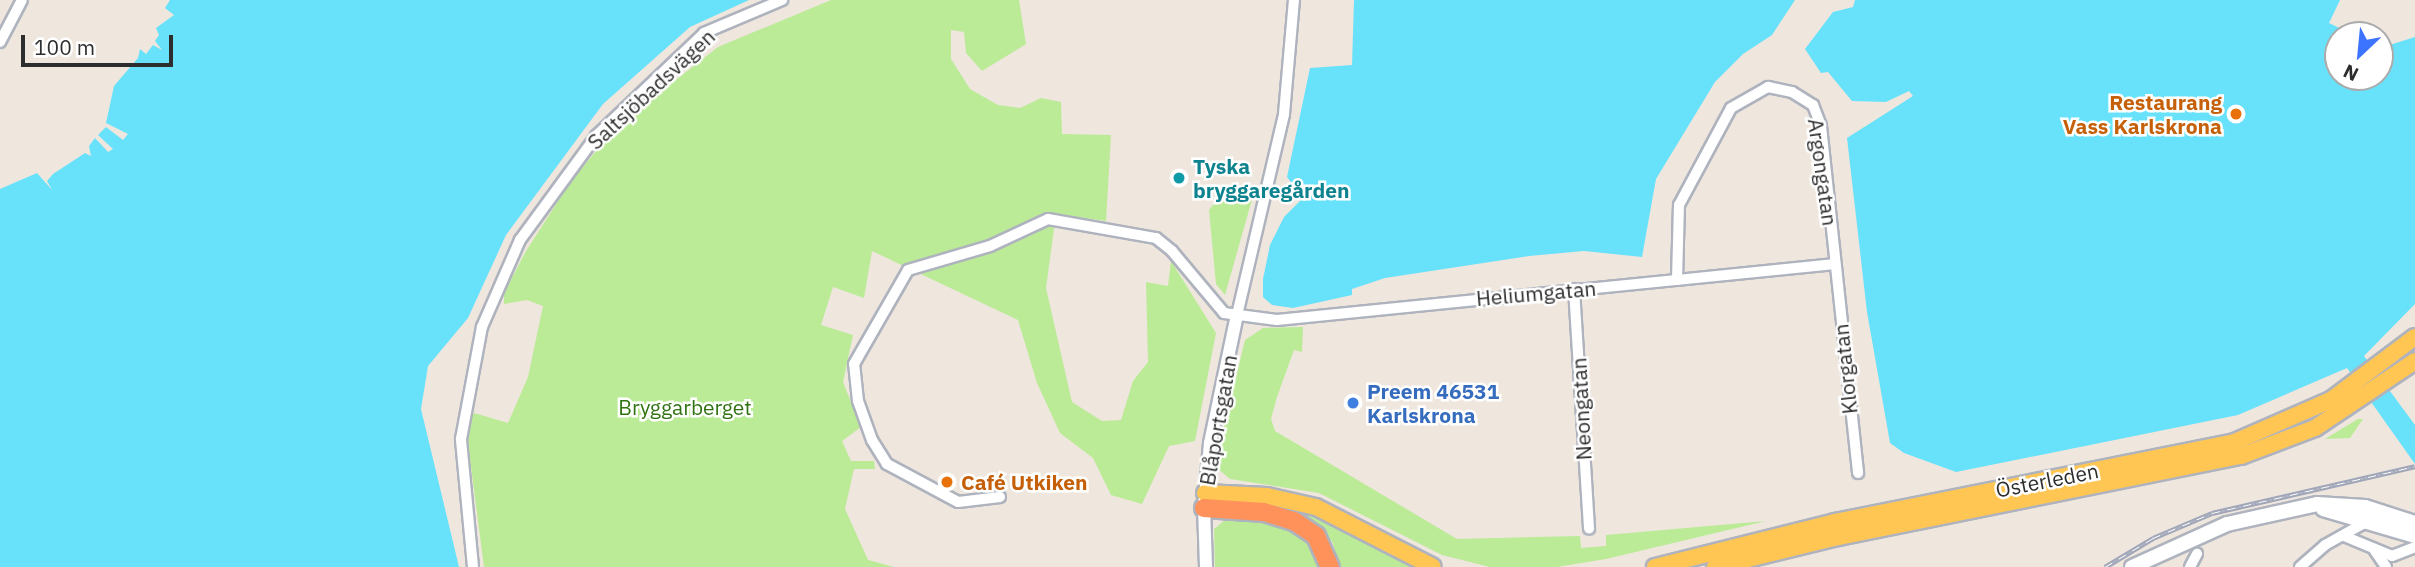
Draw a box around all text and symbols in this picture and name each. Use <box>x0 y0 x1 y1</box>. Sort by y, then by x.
scale bar <box>24 21 177 65</box>
north arrow <box>2324 21 2394 91</box>
street label: Saltsjöbadsvägen <box>582 24 720 154</box>
text: 100 m <box>34 33 95 61</box>
text: N <box>2339 59 2362 87</box>
place label: Restaurang Vass Karlskrona <box>2063 89 2222 139</box>
marker: Restaurang Vass Karlskrona <box>2228 106 2244 122</box>
street label: Argongatan <box>1803 117 1843 227</box>
place label: Tyska bryggaregården <box>1193 153 1350 203</box>
marker: Tyska bryggaregården <box>1171 170 1187 186</box>
street label: Heliumgatan <box>1475 275 1597 311</box>
street label: Klorgatan <box>1828 323 1862 415</box>
street label: Blåportsgatan <box>1194 353 1242 487</box>
street label: Neongatan <box>1566 357 1596 461</box>
place label: Preem 46531 Karlskrona <box>1367 378 1499 428</box>
park label: Bryggarberget <box>618 394 752 420</box>
marker: Preem 46531 Karlskrona <box>1345 395 1361 411</box>
street label: Österleden <box>1993 458 2101 502</box>
place label: Café Utkiken <box>961 469 1087 495</box>
marker: Café Utkiken <box>939 474 955 490</box>

